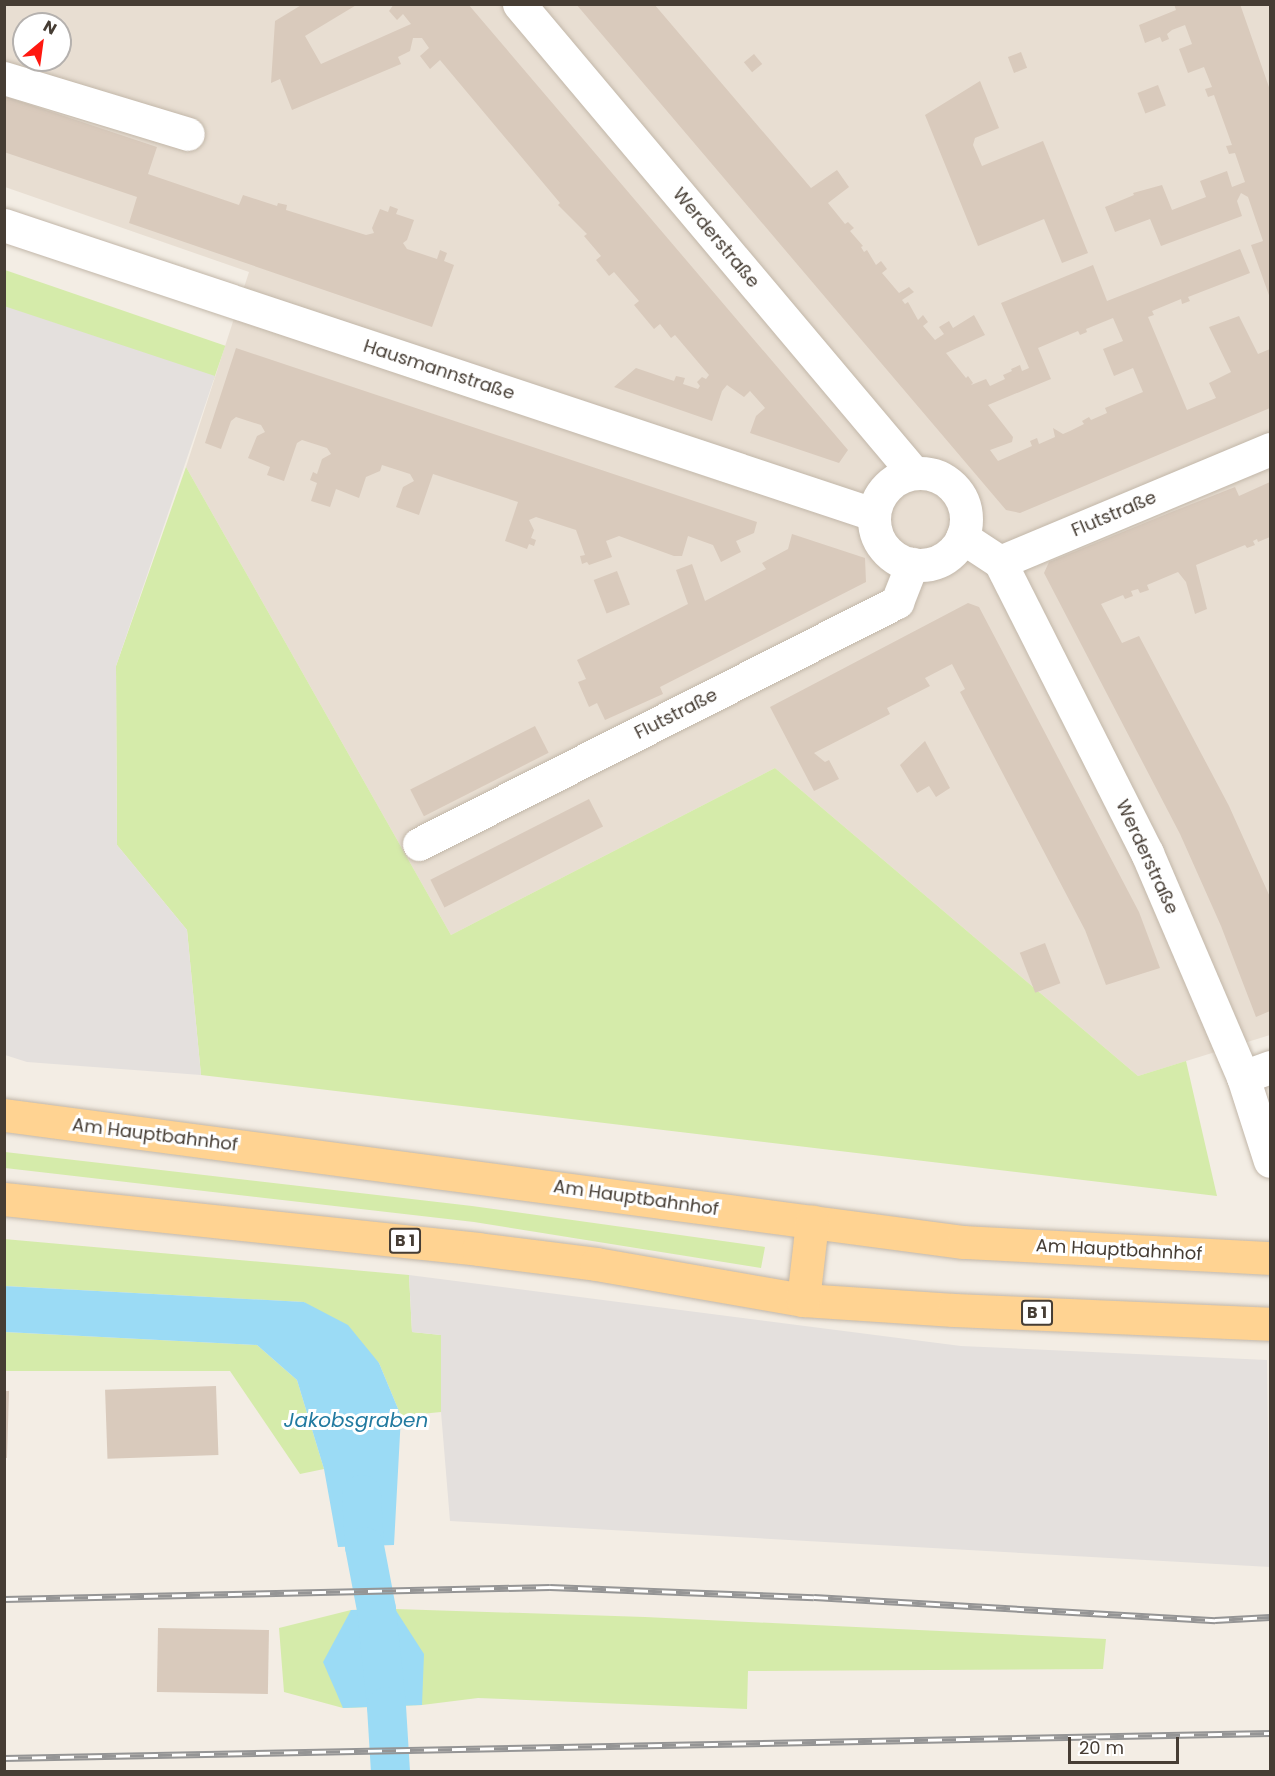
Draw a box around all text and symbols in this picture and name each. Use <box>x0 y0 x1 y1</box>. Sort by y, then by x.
north arrow <box>12 12 72 72</box>
text: N <box>39 15 61 41</box>
street label: Werderstraße <box>668 184 764 292</box>
street label: Hausmannstraße <box>361 335 517 405</box>
street label: Flutstraße <box>1068 487 1160 541</box>
street label: Flutstraße <box>631 684 721 744</box>
street label: Werderstraße <box>1111 796 1183 918</box>
street label: Am Hauptbahnhof <box>71 1114 239 1156</box>
street label: Am Hauptbahnhof <box>552 1176 720 1220</box>
road number: B 1 <box>388 1228 422 1254</box>
street label: Am Hauptbahnhof <box>1035 1235 1203 1265</box>
road number: B 1 <box>1020 1300 1054 1326</box>
water label: Jakobsgraben <box>284 1408 428 1432</box>
scale bar <box>1071 1725 1182 1763</box>
text: 20 m <box>1079 1735 1124 1760</box>

